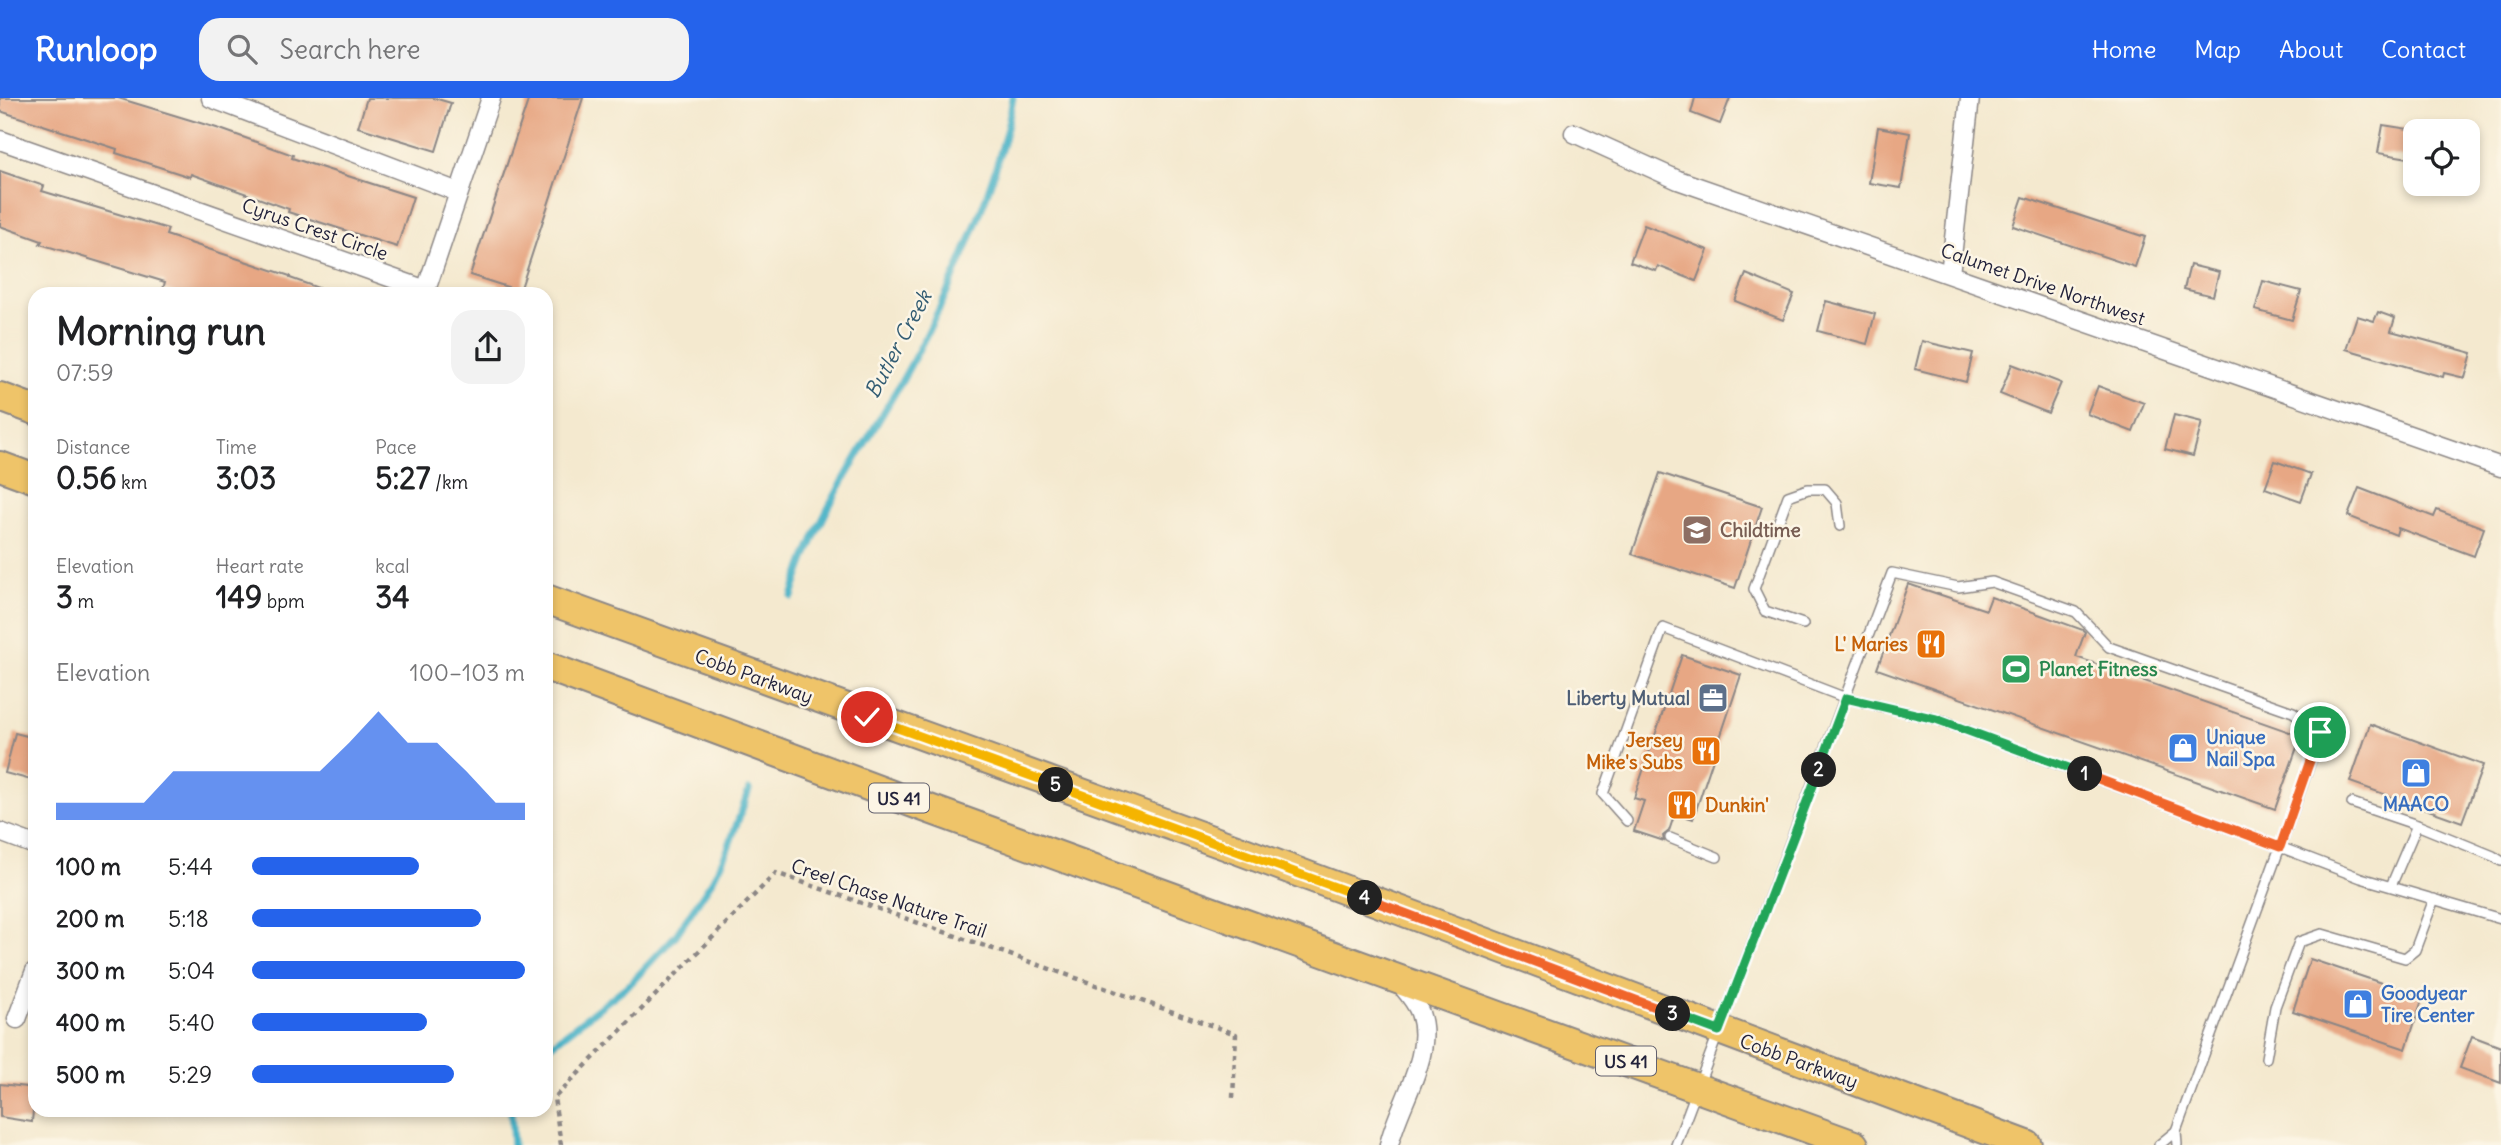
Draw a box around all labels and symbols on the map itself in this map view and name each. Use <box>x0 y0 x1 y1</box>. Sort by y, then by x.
street label: Cyrus Crest Circle <box>239 193 391 265</box>
street label: Calumet Drive Northwest <box>1938 238 2148 330</box>
water label: Butler Creek <box>858 285 938 402</box>
school or university icon: Childtime <box>1680 513 1714 547</box>
place label: Childtime <box>1720 518 1801 542</box>
restaurant icon: L' Maries <box>1914 627 1948 661</box>
place label: L' Maries <box>1834 632 1908 656</box>
street label: Cobb Parkway <box>692 643 816 709</box>
sports icon: Planet Fitness <box>1999 652 2033 686</box>
place label: Planet Fitness <box>2039 657 2158 681</box>
office icon: Liberty Mutual <box>1696 681 1730 715</box>
place label: Liberty Mutual <box>1566 686 1690 710</box>
pin <box>837 687 897 747</box>
pin <box>2290 702 2350 762</box>
place label: Unique Nail Spa <box>2206 725 2275 771</box>
place label: Jersey Mike's Subs <box>1586 728 1683 774</box>
shop icon: Unique Nail Spa <box>2166 731 2200 765</box>
restaurant icon: Jersey Mike's Subs <box>1689 734 1723 768</box>
pin: 2 <box>1801 752 1836 788</box>
pin: 1 <box>2068 756 2102 792</box>
shop icon: MAACO <box>2399 756 2433 790</box>
pin: 5 <box>1038 768 1074 802</box>
road number: US 41 <box>869 784 929 812</box>
restaurant icon: Dunkin' <box>1665 788 1699 822</box>
place label: MAACO <box>2383 792 2449 816</box>
place label: Dunkin' <box>1705 793 1769 817</box>
street label: Creel Chase Nature Trail <box>788 853 990 943</box>
pin: 4 <box>1348 880 1382 916</box>
place label: Goodyear Tire Center <box>2381 981 2475 1027</box>
shop icon: Goodyear Tire Center <box>2341 987 2375 1021</box>
pin: 3 <box>1656 996 1690 1032</box>
street label: Cobb Parkway <box>1737 1028 1861 1094</box>
road number: US 41 <box>1596 1046 1656 1076</box>

